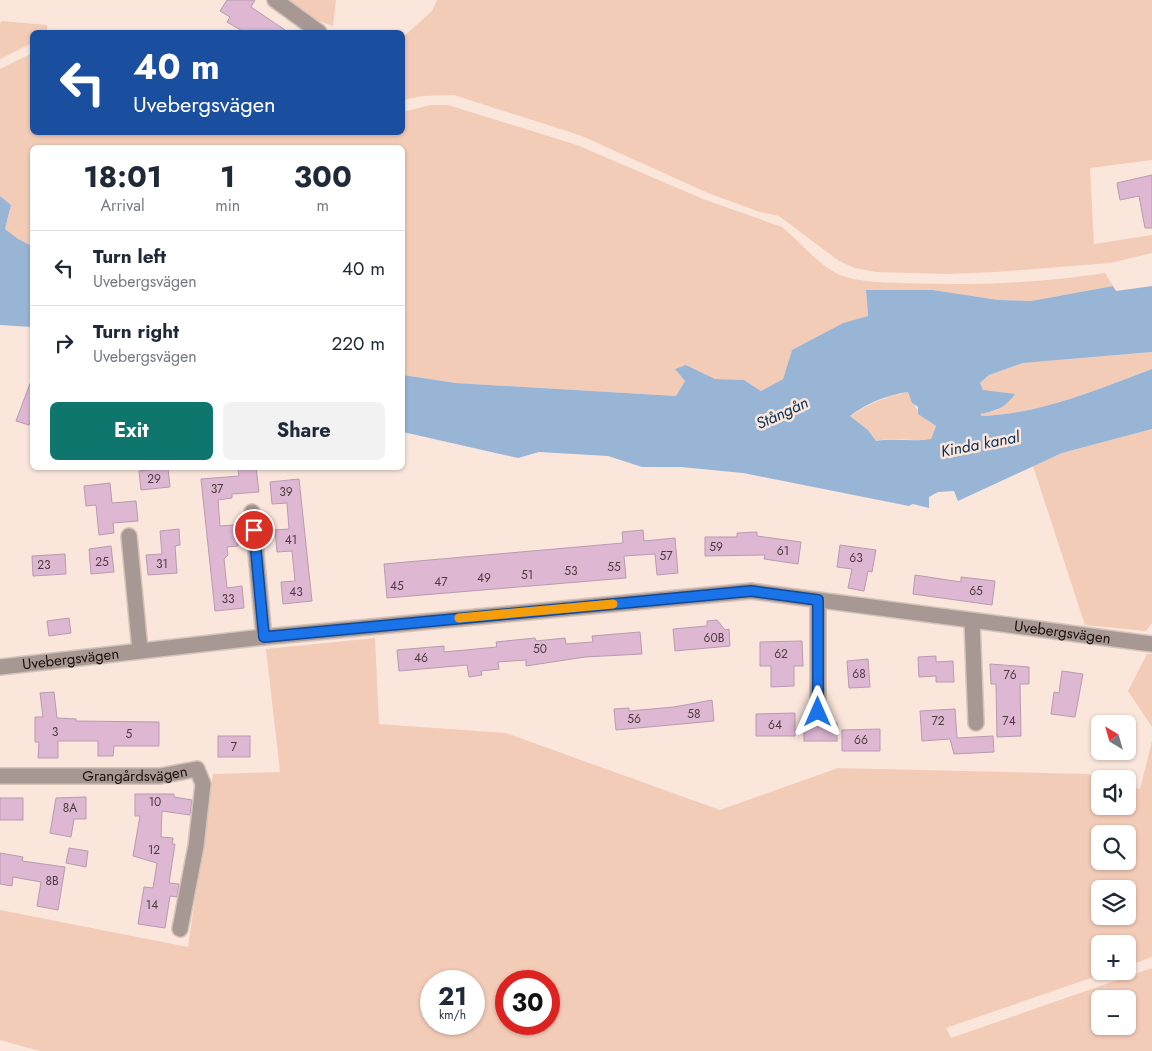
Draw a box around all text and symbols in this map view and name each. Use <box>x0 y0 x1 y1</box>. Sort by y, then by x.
text: 40 m <box>133 42 220 92</box>
icon: left <box>50 50 115 115</box>
text: Uvebergsvägen <box>133 88 276 120</box>
text: 18:01 <box>83 155 162 198</box>
text: 1 <box>220 155 235 198</box>
text: 300 <box>293 155 352 198</box>
text: Arrival <box>101 194 145 217</box>
text: min <box>215 194 240 217</box>
text: m <box>316 194 329 217</box>
text: Turn left <box>93 243 166 270</box>
icon: left <box>50 254 78 282</box>
text: 40 m <box>342 255 385 282</box>
text: Uvebergsvägen <box>93 270 197 293</box>
text: Turn right <box>93 318 179 345</box>
icon: right <box>50 329 78 357</box>
text: 220 m <box>331 330 385 357</box>
text: Uvebergsvägen <box>93 345 197 368</box>
water label: Stångån <box>752 391 812 435</box>
button: Exit <box>50 402 213 460</box>
button: Share <box>223 402 385 460</box>
water label: Kinda kanal <box>939 425 1023 463</box>
house number: 29 <box>147 470 161 488</box>
house number: 37 <box>211 480 224 498</box>
house number: 39 <box>279 483 293 501</box>
pin <box>233 509 275 551</box>
icon: arrive <box>240 516 268 544</box>
house number: 41 <box>285 531 297 549</box>
house number: 59 <box>709 538 723 556</box>
house number: 61 <box>777 542 789 560</box>
house number: 57 <box>659 547 673 565</box>
house number: 63 <box>849 549 863 567</box>
house number: 25 <box>95 553 109 571</box>
house number: 31 <box>156 555 168 573</box>
house number: 23 <box>37 556 51 574</box>
house number: 55 <box>607 558 621 576</box>
house number: 53 <box>564 562 578 580</box>
house number: 51 <box>521 566 533 584</box>
house number: 49 <box>477 569 491 587</box>
house number: 47 <box>434 573 448 591</box>
house number: 45 <box>390 577 404 595</box>
house number: 65 <box>969 582 983 600</box>
house number: 43 <box>289 583 303 601</box>
house number: 33 <box>221 590 235 608</box>
street label: Uvebergsvägen <box>1013 615 1112 649</box>
house number: 60B <box>704 629 725 647</box>
house number: 50 <box>533 640 547 658</box>
street label: Uvebergsvägen <box>21 643 120 675</box>
house number: 62 <box>774 645 788 663</box>
house number: 46 <box>414 649 428 667</box>
house number: 68 <box>852 665 866 683</box>
house number: 76 <box>1003 666 1017 684</box>
position arrow <box>791 685 843 737</box>
house number: 58 <box>687 705 701 723</box>
house number: 56 <box>627 710 641 728</box>
house number: 72 <box>931 712 945 730</box>
house number: 74 <box>1002 712 1016 730</box>
north arrow <box>1091 715 1136 760</box>
map controls <box>1091 715 1136 1035</box>
house number: 64 <box>768 716 782 734</box>
house number: 3 <box>52 723 59 741</box>
house number: 5 <box>126 725 133 743</box>
house number: 66 <box>854 731 868 749</box>
house number: 7 <box>231 738 238 756</box>
street label: Grangårdsvägen <box>82 760 189 787</box>
button: sound <box>1091 770 1136 815</box>
house number: 10 <box>149 793 161 811</box>
house number: 8A <box>63 799 77 817</box>
button: search <box>1091 825 1136 870</box>
house number: 12 <box>148 841 160 859</box>
house number: 8B <box>45 872 59 890</box>
button: layers <box>1091 880 1136 925</box>
house number: 14 <box>146 896 158 914</box>
button: + <box>1091 935 1136 980</box>
speed limit sign: 30 <box>495 970 560 1035</box>
text: 21 <box>438 978 467 1014</box>
button: − <box>1091 990 1136 1035</box>
text: km/h <box>439 1006 466 1024</box>

